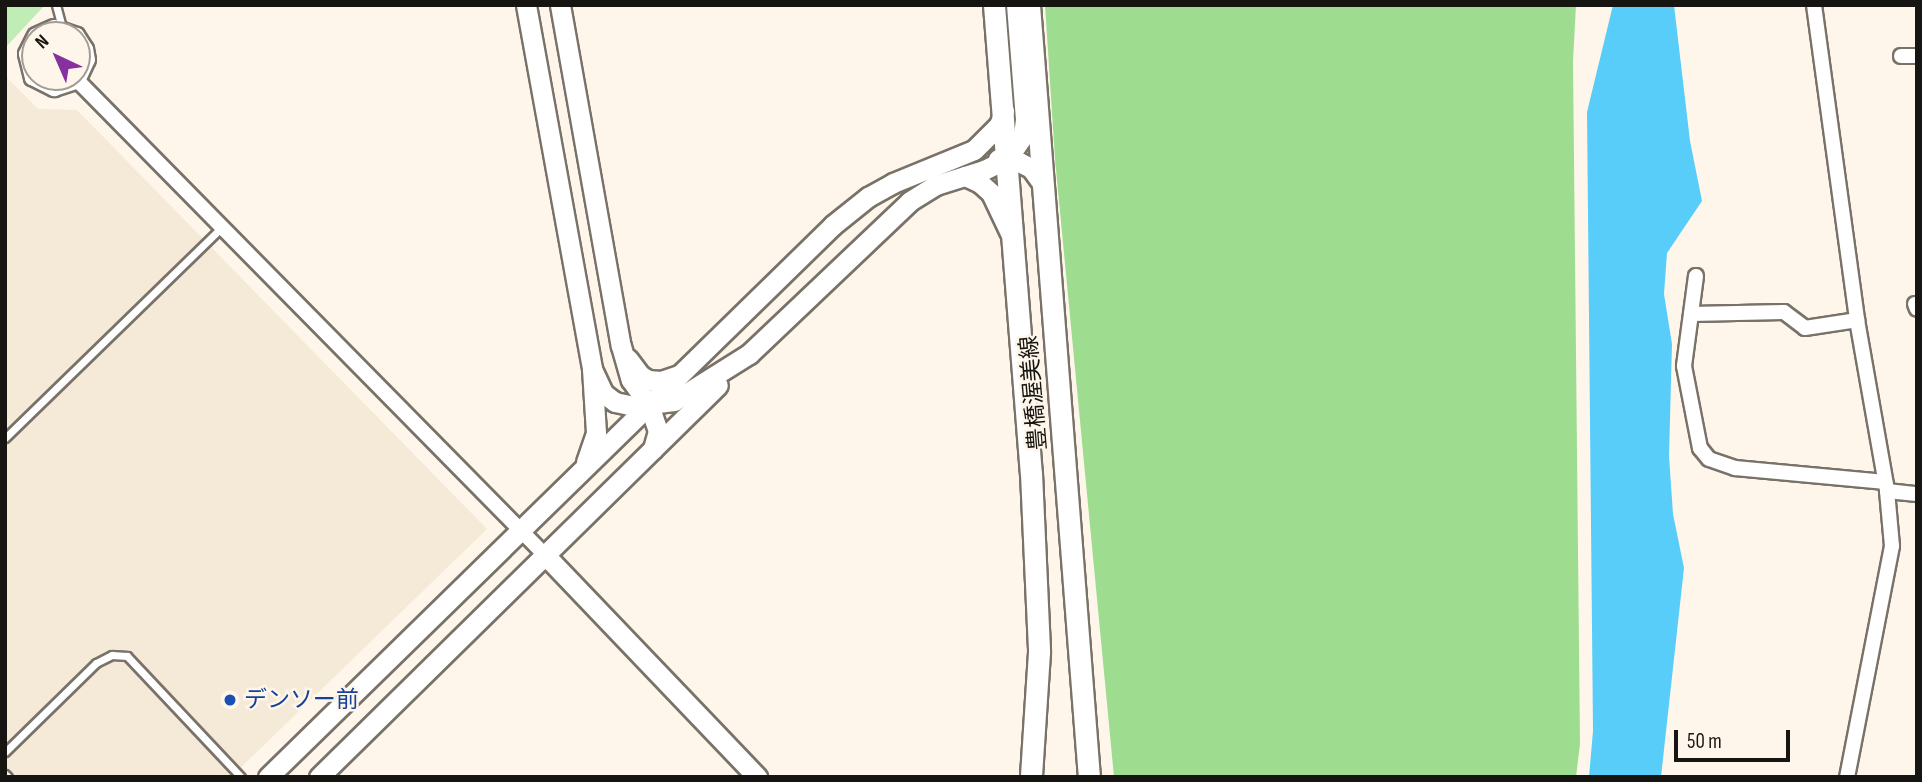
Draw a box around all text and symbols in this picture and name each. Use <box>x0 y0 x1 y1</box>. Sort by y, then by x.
north arrow <box>21 21 91 91</box>
text: N <box>31 30 54 54</box>
street label: 豊橋渥美線 <box>1015 335 1053 451</box>
place label: デンソー前 <box>244 686 359 714</box>
marker: デンソー前 <box>222 692 238 708</box>
scale bar <box>1677 716 1792 760</box>
text: 50 m <box>1687 729 1722 754</box>

